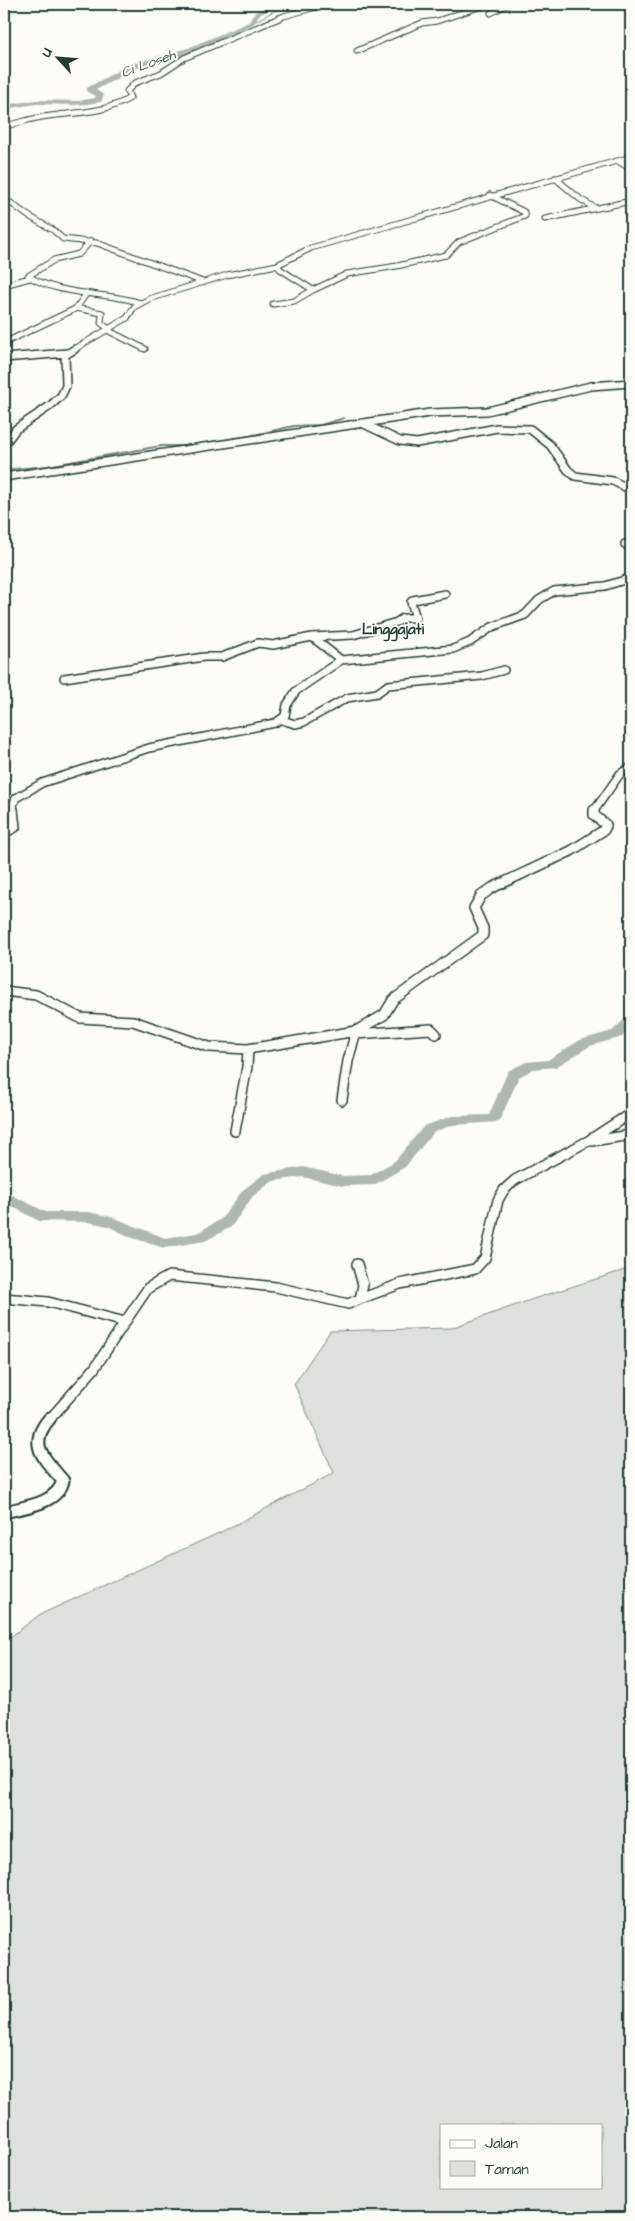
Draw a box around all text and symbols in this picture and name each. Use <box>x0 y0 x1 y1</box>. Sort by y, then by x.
north arrow <box>32 32 82 82</box>
water label: Ci Loseh <box>118 44 179 83</box>
text: U <box>37 45 58 61</box>
district label: Linggajati <box>362 619 425 642</box>
legend <box>440 2124 602 2188</box>
text: Jalan <box>485 2133 519 2154</box>
text: Taman <box>485 2159 529 2180</box>

